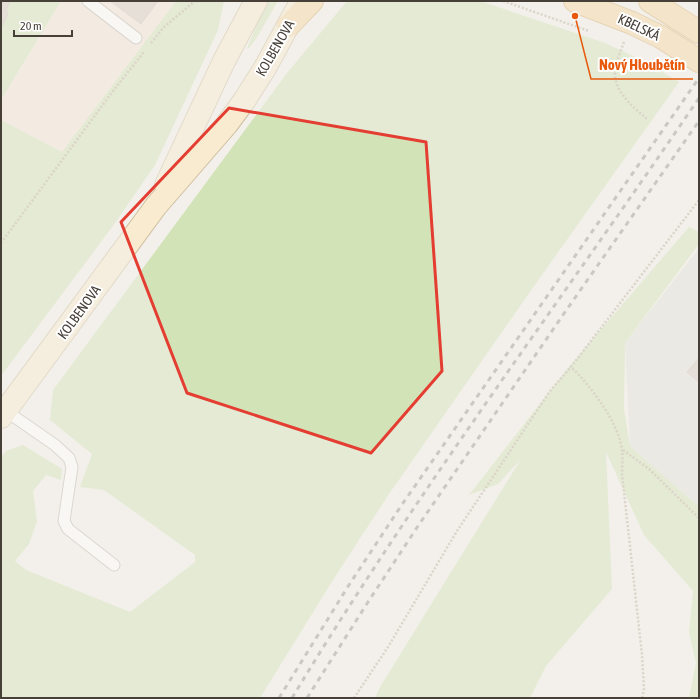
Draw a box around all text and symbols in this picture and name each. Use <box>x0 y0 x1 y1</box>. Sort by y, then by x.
street label: KBELSKÁ <box>615 10 663 44</box>
scale bar <box>14 12 72 38</box>
street label: KOLBENOVA <box>252 17 298 79</box>
text: 20 m <box>20 19 42 33</box>
callout: Nový Hloubětín <box>591 52 693 79</box>
text: Nový Hloubětín <box>599 56 685 73</box>
street label: KOLBENOVA <box>54 282 104 342</box>

